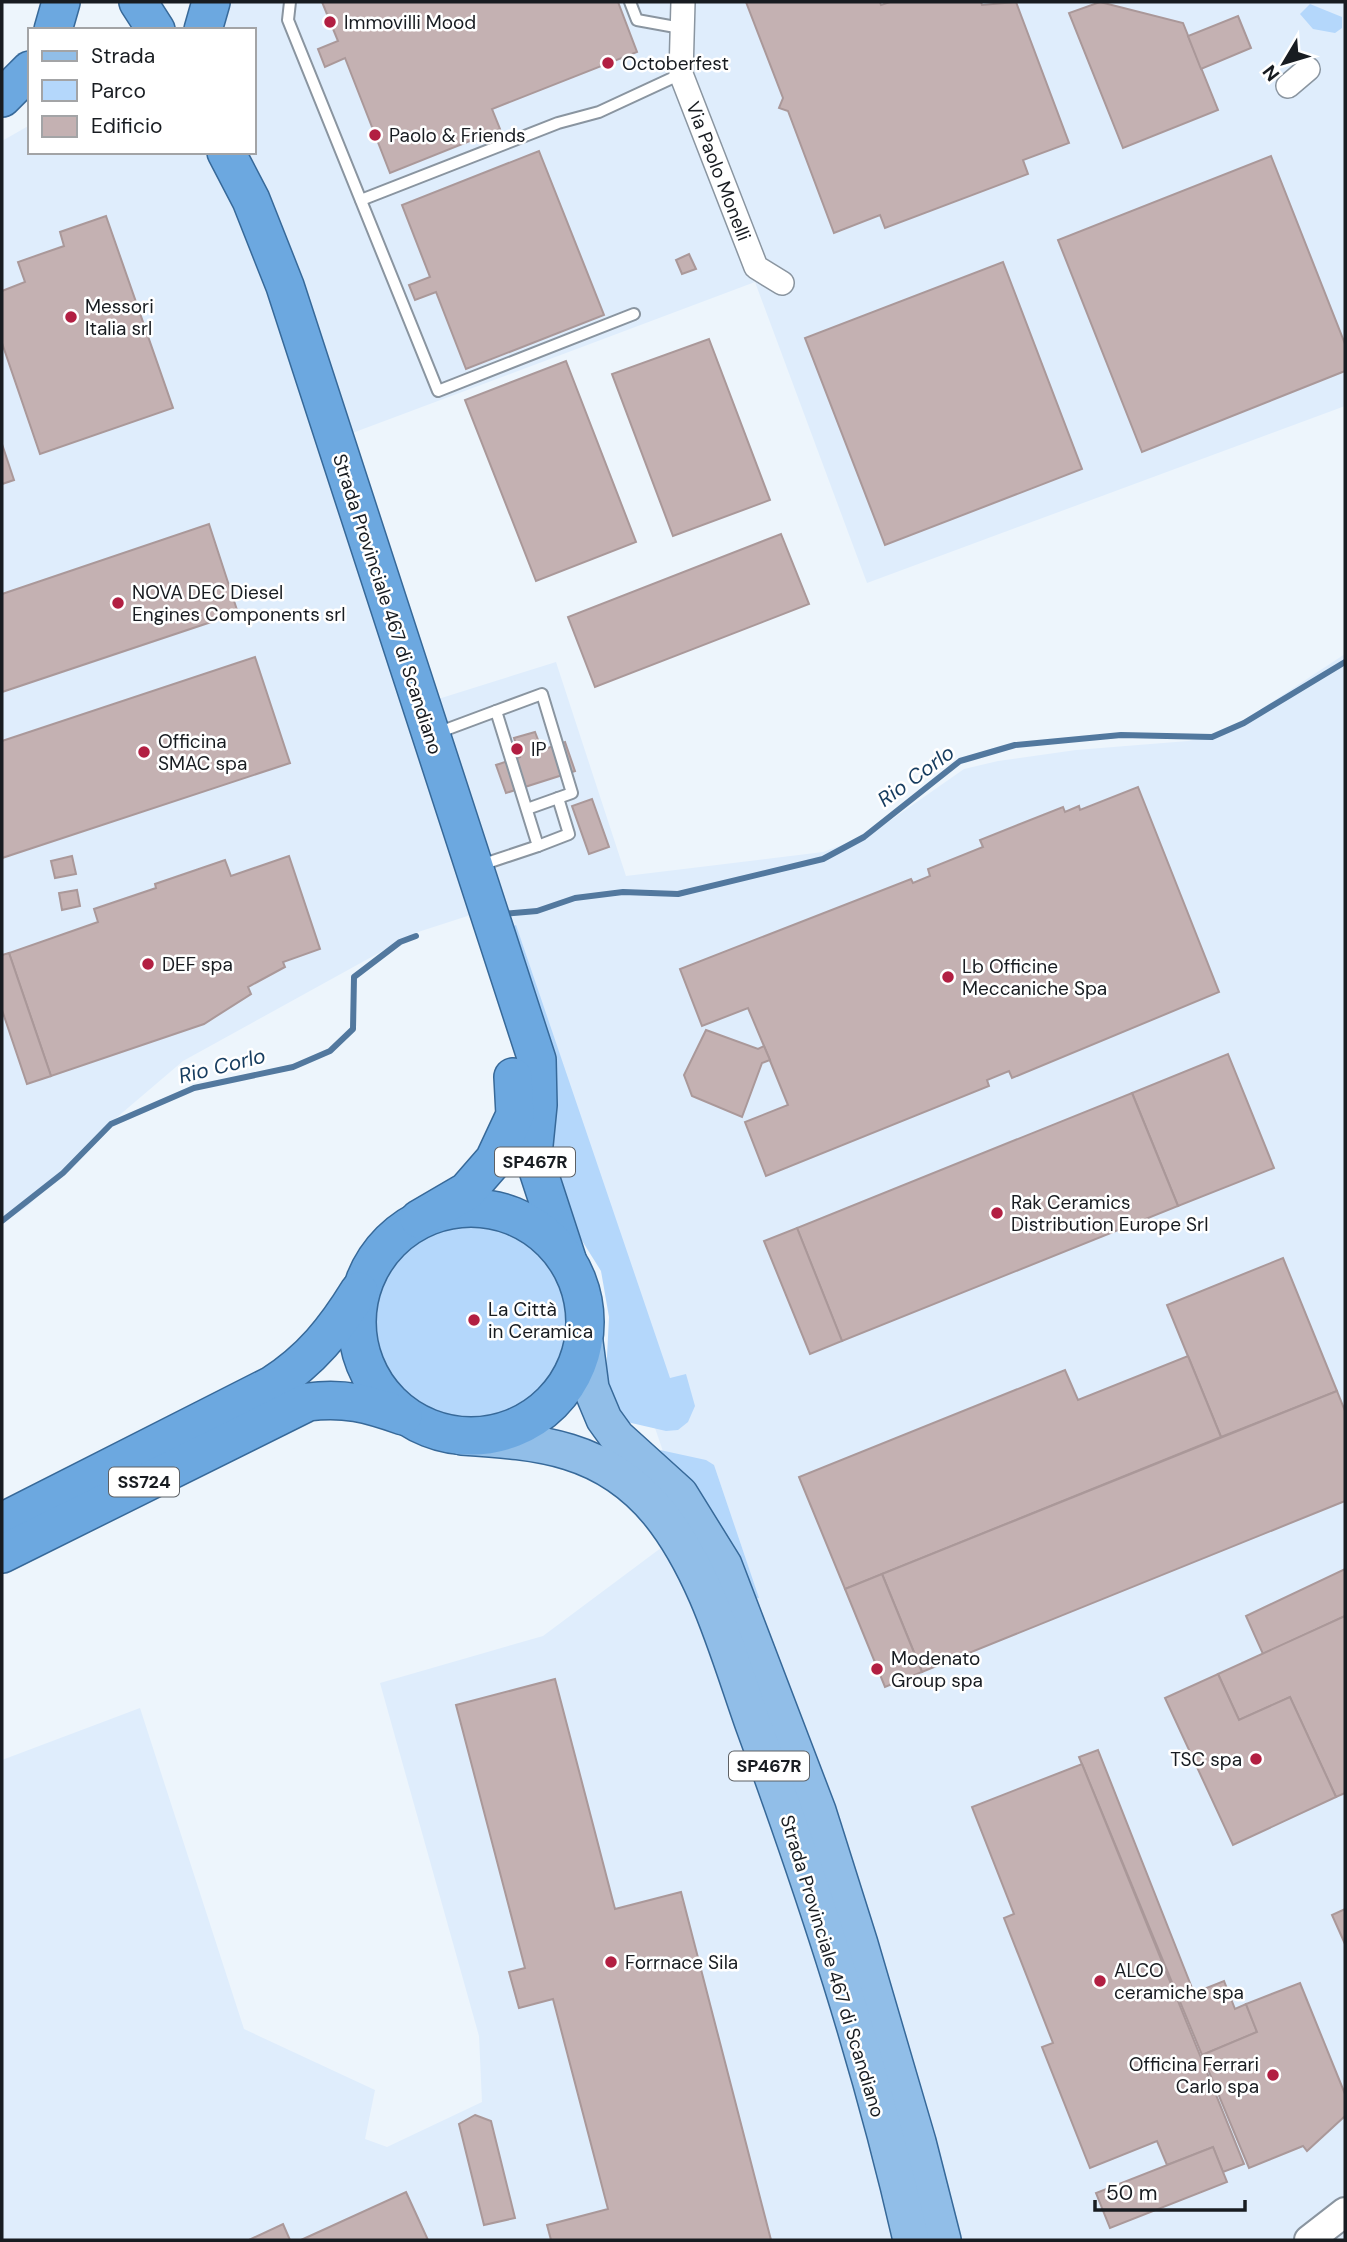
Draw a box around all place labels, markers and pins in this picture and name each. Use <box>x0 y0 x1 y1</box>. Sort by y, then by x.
place label: Immovilli Mood <box>344 10 476 35</box>
marker: Immovilli Mood <box>322 14 338 30</box>
place label: Octoberfest <box>622 51 729 76</box>
marker: Octoberfest <box>600 55 616 71</box>
place label: Paolo & Friends <box>389 123 526 148</box>
marker: Paolo & Friends <box>367 127 383 143</box>
place label: Messori Italia srl <box>85 294 154 341</box>
marker: Messori Italia srl <box>63 309 79 325</box>
place label: NOVA DEC Diesel Engines Components srl <box>132 580 346 627</box>
marker: NOVA DEC Diesel Engines Components srl <box>110 595 126 611</box>
place label: Officina SMAC spa <box>158 729 247 776</box>
place label: IP <box>531 737 546 762</box>
marker: IP <box>509 741 525 757</box>
marker: Officina SMAC spa <box>136 744 152 760</box>
place label: DEF spa <box>162 952 233 977</box>
place label: Lb Officine Meccaniche Spa <box>962 954 1107 1001</box>
marker: DEF spa <box>140 956 156 972</box>
marker: Lb Officine Meccaniche Spa <box>940 969 956 985</box>
place label: Rak Ceramics Distribution Europe Srl <box>1011 1190 1208 1237</box>
marker: Rak Ceramics Distribution Europe Srl <box>989 1205 1005 1221</box>
place label: La Città in Ceramica <box>488 1297 593 1344</box>
marker: La Città in Ceramica <box>466 1312 482 1328</box>
place label: Modenato Group spa <box>891 1646 983 1693</box>
marker: Modenato Group spa <box>869 1661 885 1677</box>
place label: TSC spa <box>1170 1747 1242 1772</box>
marker: TSC spa <box>1248 1751 1264 1767</box>
place label: Forrnace Sila <box>625 1950 738 1975</box>
marker: Forrnace Sila <box>603 1954 619 1970</box>
place label: ALCO ceramiche spa <box>1114 1958 1244 2005</box>
marker: ALCO ceramiche spa <box>1092 1973 1108 1989</box>
place label: Officina Ferrari Carlo spa <box>1129 2052 1259 2099</box>
marker: Officina Ferrari Carlo spa <box>1265 2067 1281 2083</box>

